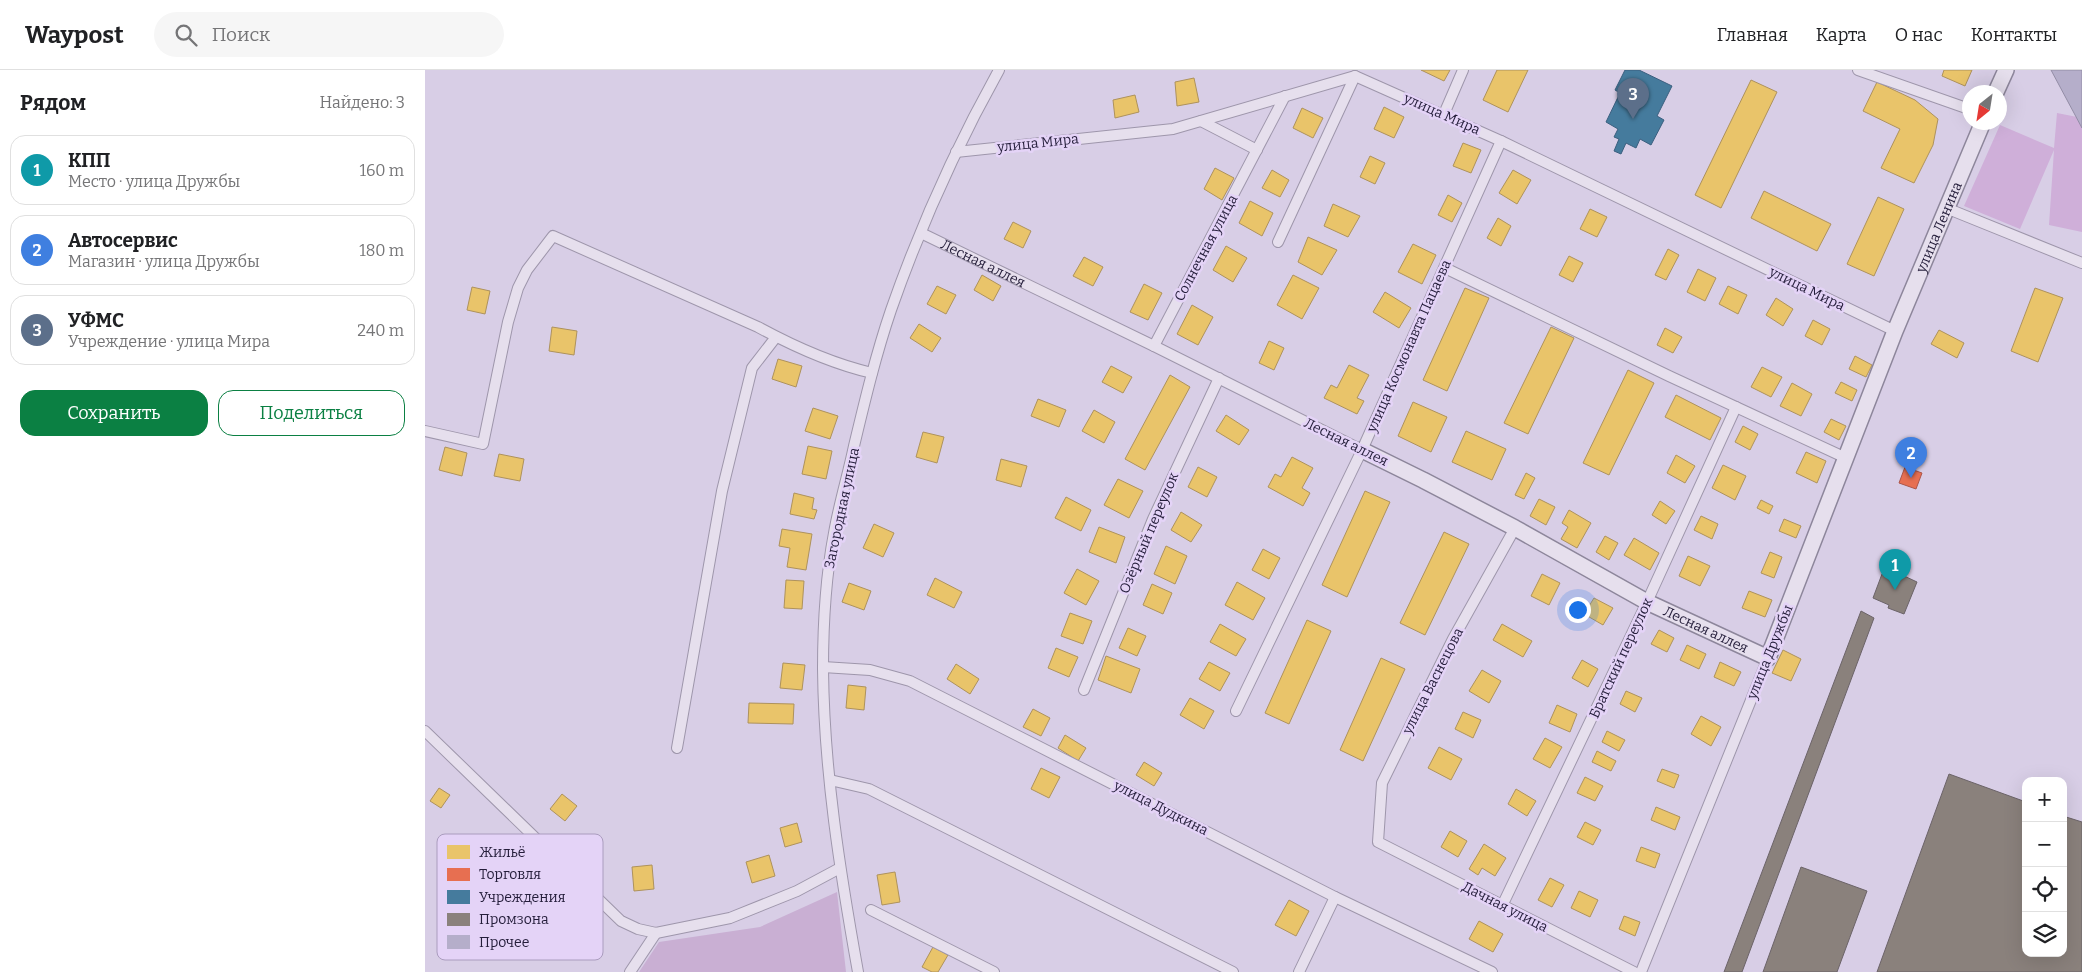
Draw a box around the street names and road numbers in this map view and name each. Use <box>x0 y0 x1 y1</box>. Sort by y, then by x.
street label: улица Мира <box>1400 89 1483 139</box>
street label: улица Мира <box>995 130 1080 156</box>
street label: улица Ленина <box>1912 179 1966 276</box>
street label: Солнечная улица <box>1171 191 1241 304</box>
street label: Лесная аллея <box>938 235 1028 291</box>
street label: улица Космонавта Пацаева <box>1363 257 1455 436</box>
street label: улица Мира <box>1766 263 1848 315</box>
street label: Лесная аллея <box>1301 414 1391 470</box>
street label: Загородная улица <box>821 446 863 570</box>
street label: Озёрный переулок <box>1116 469 1182 596</box>
street label: Братский переулок <box>1586 594 1657 721</box>
street label: Лесная аллея <box>1661 602 1751 656</box>
street label: улица Дружбы <box>1743 602 1797 703</box>
street label: улица Васнецова <box>1398 625 1467 738</box>
street label: улица Дудкина <box>1110 776 1211 839</box>
street label: Дачная улица <box>1459 878 1551 936</box>

